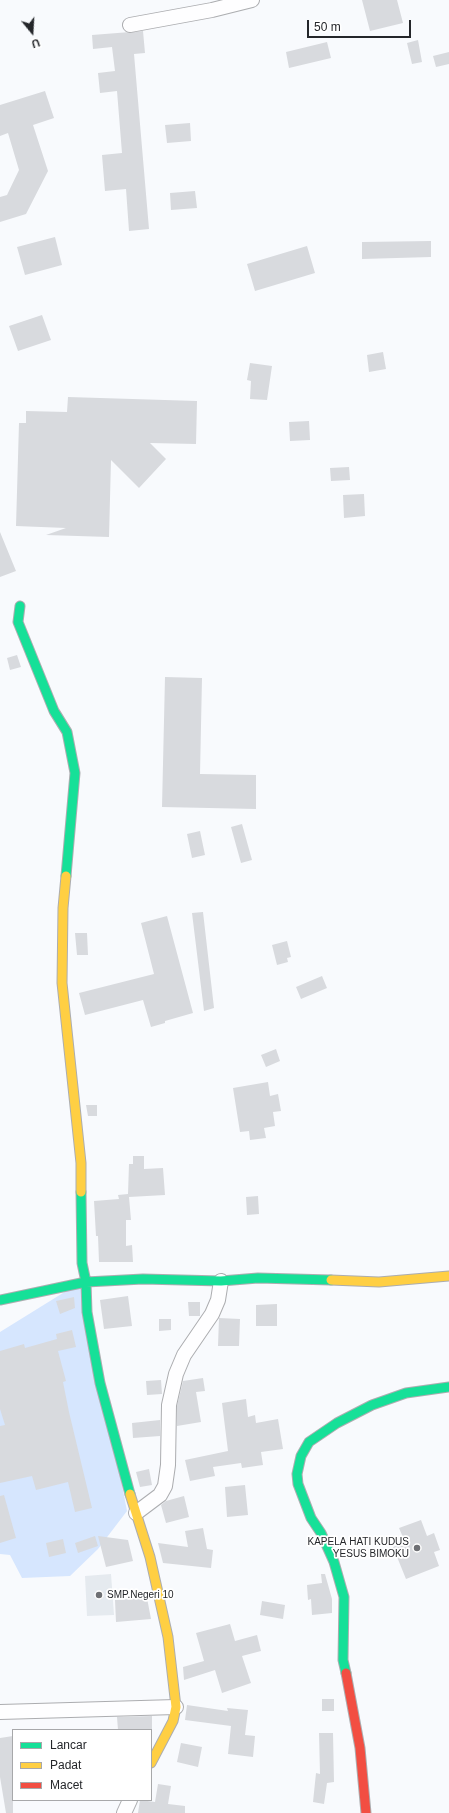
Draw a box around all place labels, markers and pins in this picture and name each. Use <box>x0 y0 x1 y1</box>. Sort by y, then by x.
place label: KAPELA HATI KUDUS YESUS BIMOKU <box>307 1536 409 1560</box>
marker: KAPELA HATI KUDUS YESUS BIMOKU <box>412 1543 422 1553</box>
place label: SMP.Negeri 10 <box>107 1589 174 1601</box>
marker: SMP.Negeri 10 <box>94 1590 104 1600</box>

